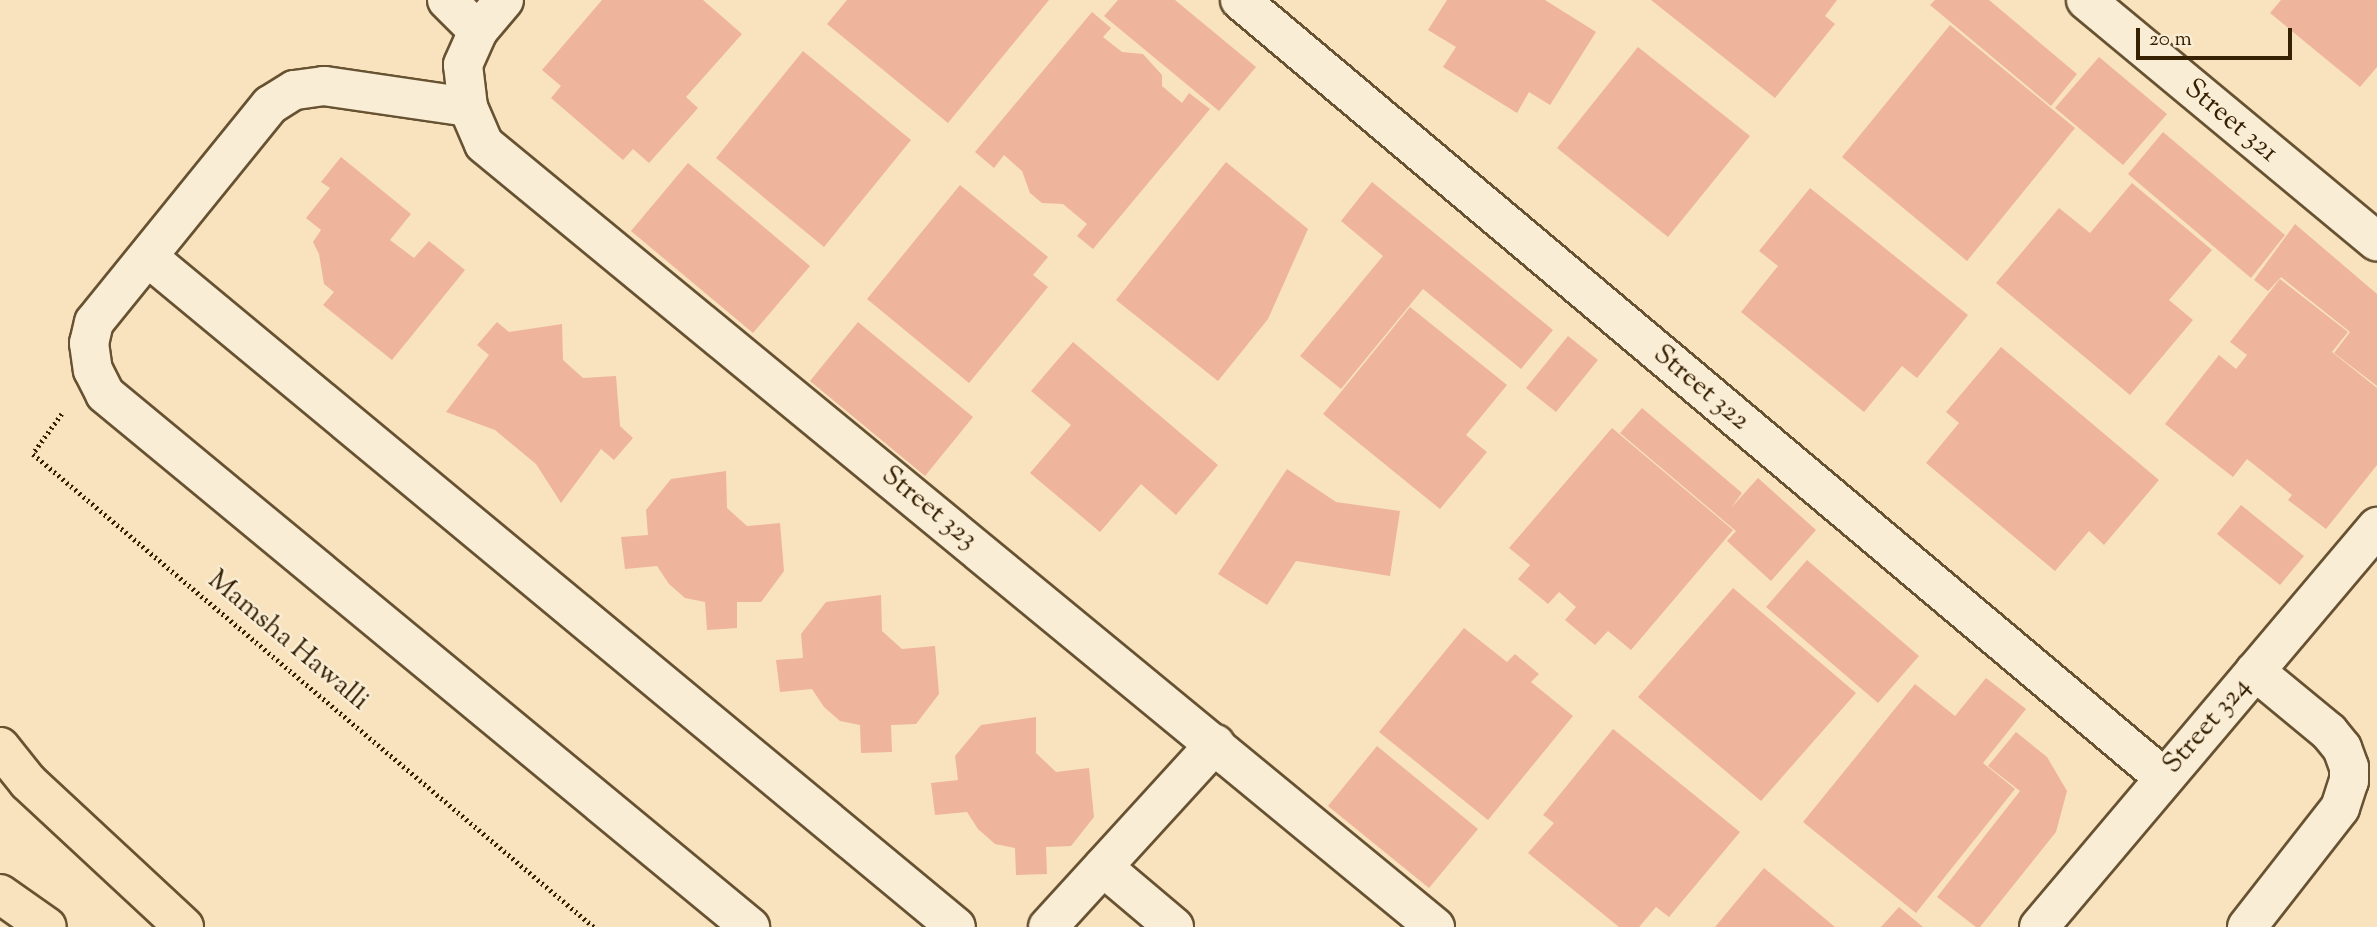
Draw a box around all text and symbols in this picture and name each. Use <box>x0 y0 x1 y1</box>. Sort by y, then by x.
scale bar <box>2139 14 2295 58</box>
text: 20 m <box>2149 25 2192 55</box>
street label: Street 321 <box>2177 72 2285 170</box>
street label: Street 322 <box>1646 338 1756 438</box>
street label: Street 323 <box>874 459 984 557</box>
street label: Mamsha Hawalli <box>201 564 375 718</box>
street label: Street 324 <box>2156 671 2258 781</box>

